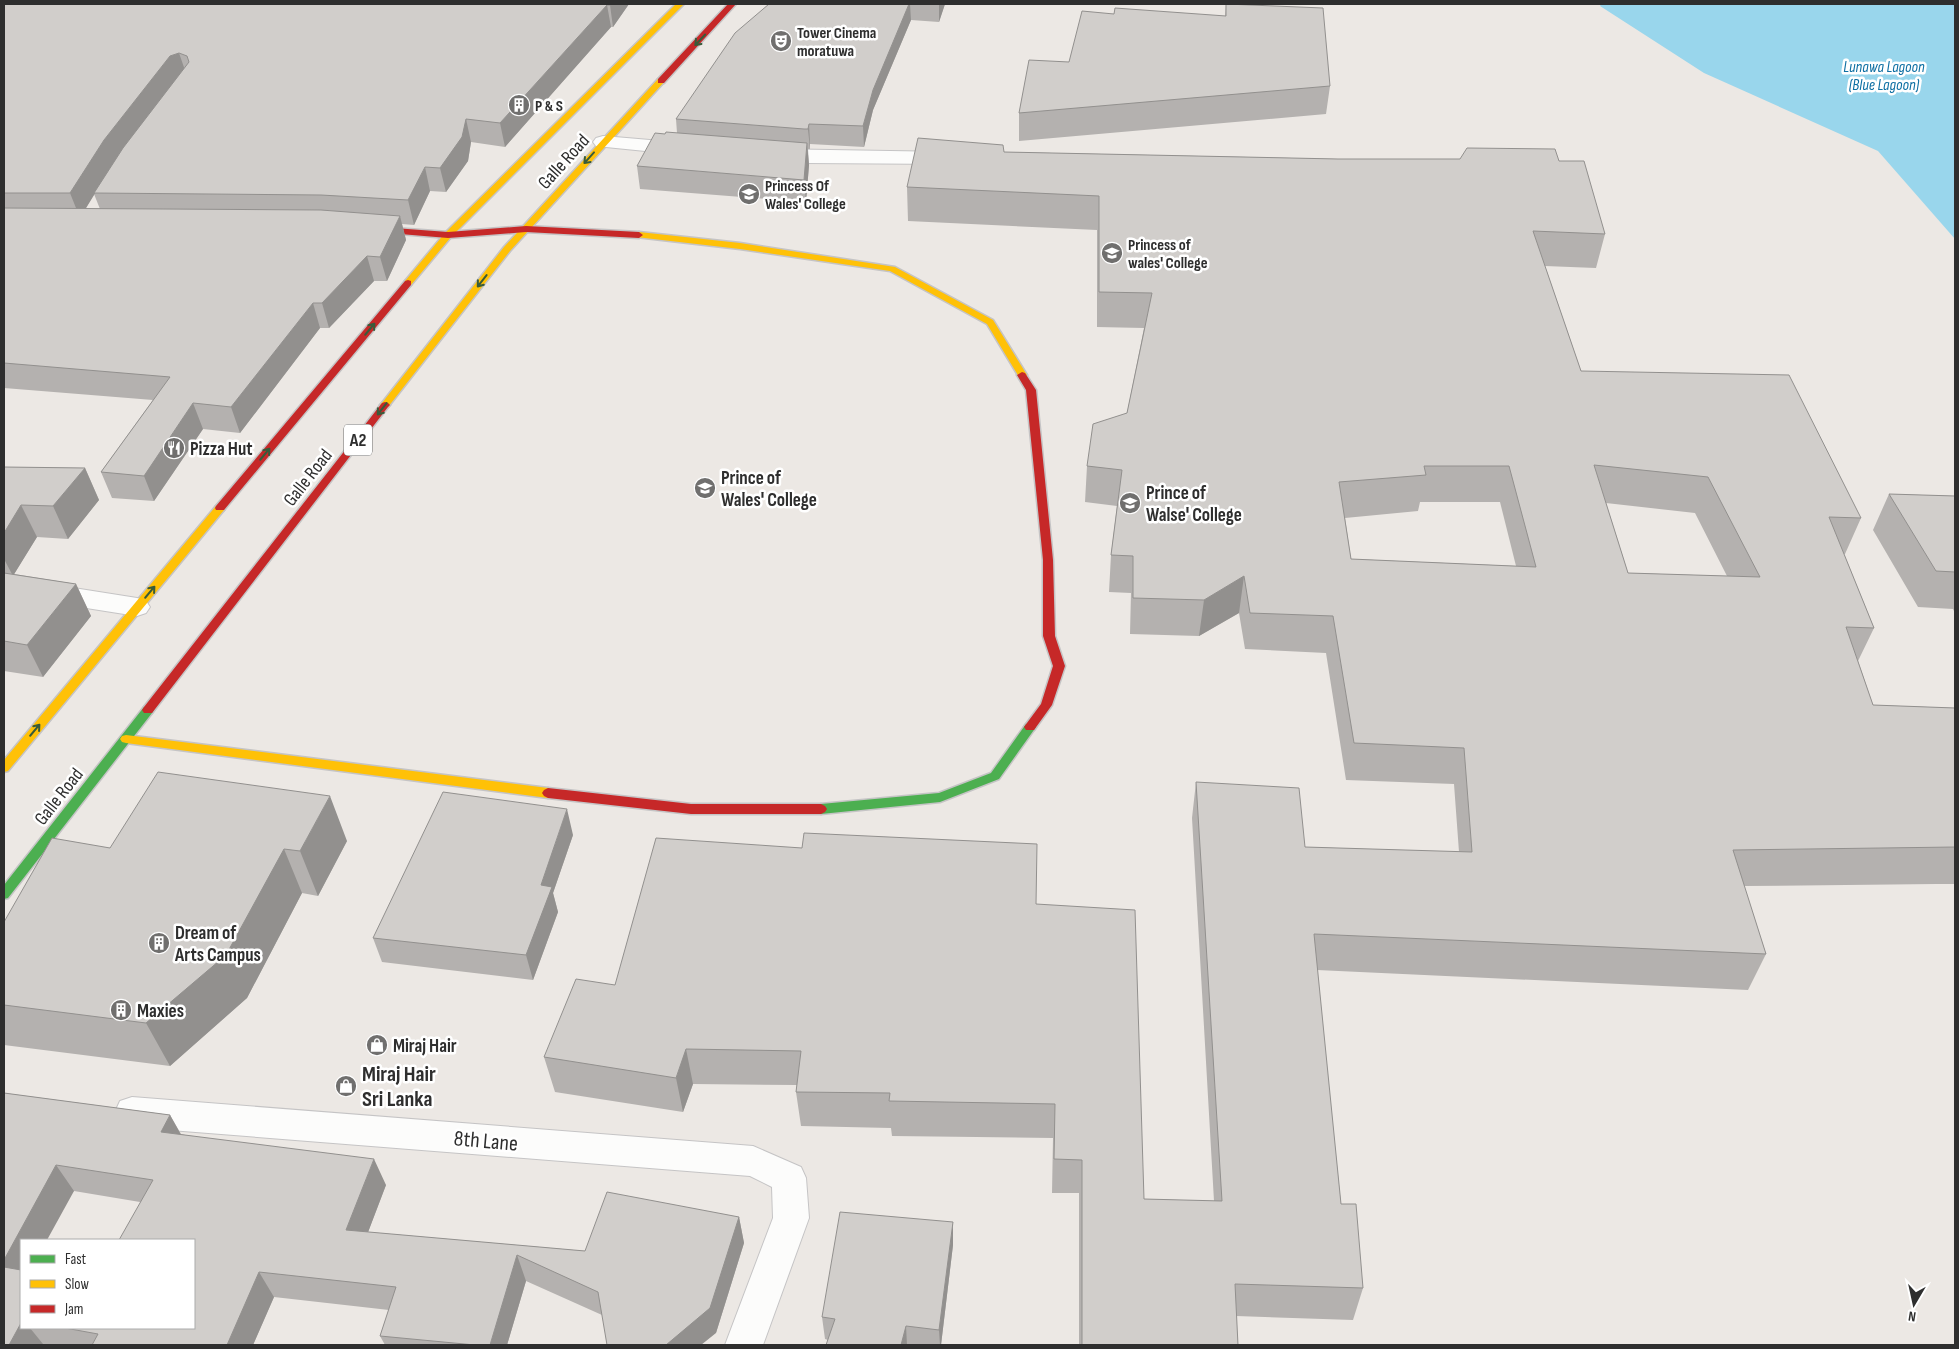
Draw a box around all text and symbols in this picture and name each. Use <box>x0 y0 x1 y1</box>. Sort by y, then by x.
place label: Tower Cinema moratuwa <box>797 24 876 61</box>
theatre icon: Tower Cinema moratuwa <box>769 29 793 53</box>
one-way arrow <box>694 34 706 47</box>
water label: Lunawa Lagoon (Blue Lagoon) <box>1843 58 1925 95</box>
building icon: P & S <box>507 93 531 117</box>
place label: P & S <box>535 97 563 116</box>
street label: Galle Road <box>533 130 595 194</box>
one-way arrow <box>583 152 594 165</box>
place label: Princess Of Wales' College <box>765 177 846 214</box>
school or university icon: Princess Of Wales' College <box>737 182 761 206</box>
place label: Princess of wales' College <box>1128 236 1208 273</box>
school or university icon: Princess of wales' College <box>1100 241 1124 265</box>
one-way arrow <box>477 274 487 288</box>
one-way arrow <box>364 323 375 336</box>
one-way arrow <box>377 402 388 415</box>
road number: A2 <box>344 424 372 456</box>
restaurant icon: Pizza Hut <box>162 436 186 460</box>
place label: Pizza Hut <box>190 438 253 461</box>
street label: Galle Road <box>279 445 338 511</box>
one-way arrow <box>260 447 271 460</box>
place label: Prince of Wales' College <box>721 467 817 512</box>
school or university icon: Prince of Wales' College <box>693 476 717 500</box>
place label: Prince of Walse' College <box>1146 482 1242 527</box>
school or university icon: Prince of Walse' College <box>1118 491 1142 515</box>
one-way arrow <box>145 586 156 599</box>
one-way arrow <box>29 724 40 737</box>
street label: Galle Road <box>30 764 89 830</box>
place label: Dream of Arts Campus <box>174 922 261 967</box>
building icon: Dream of Arts Campus <box>147 931 171 955</box>
building icon: Maxies <box>109 998 133 1022</box>
place label: Maxies <box>137 1000 184 1023</box>
shop icon: Miraj Hair <box>365 1033 389 1057</box>
place label: Miraj Hair <box>393 1035 457 1058</box>
place label: Miraj Hair Sri Lanka <box>362 1061 436 1113</box>
shop icon: Miraj Hair Sri Lanka <box>334 1074 358 1098</box>
street label: 8th Lane <box>453 1125 519 1158</box>
legend <box>20 1239 195 1329</box>
text: Fast <box>65 1250 87 1269</box>
text: Slow <box>65 1275 89 1294</box>
north arrow <box>1889 1279 1939 1329</box>
text: Jam <box>64 1300 83 1319</box>
text: N <box>1907 1307 1917 1325</box>

